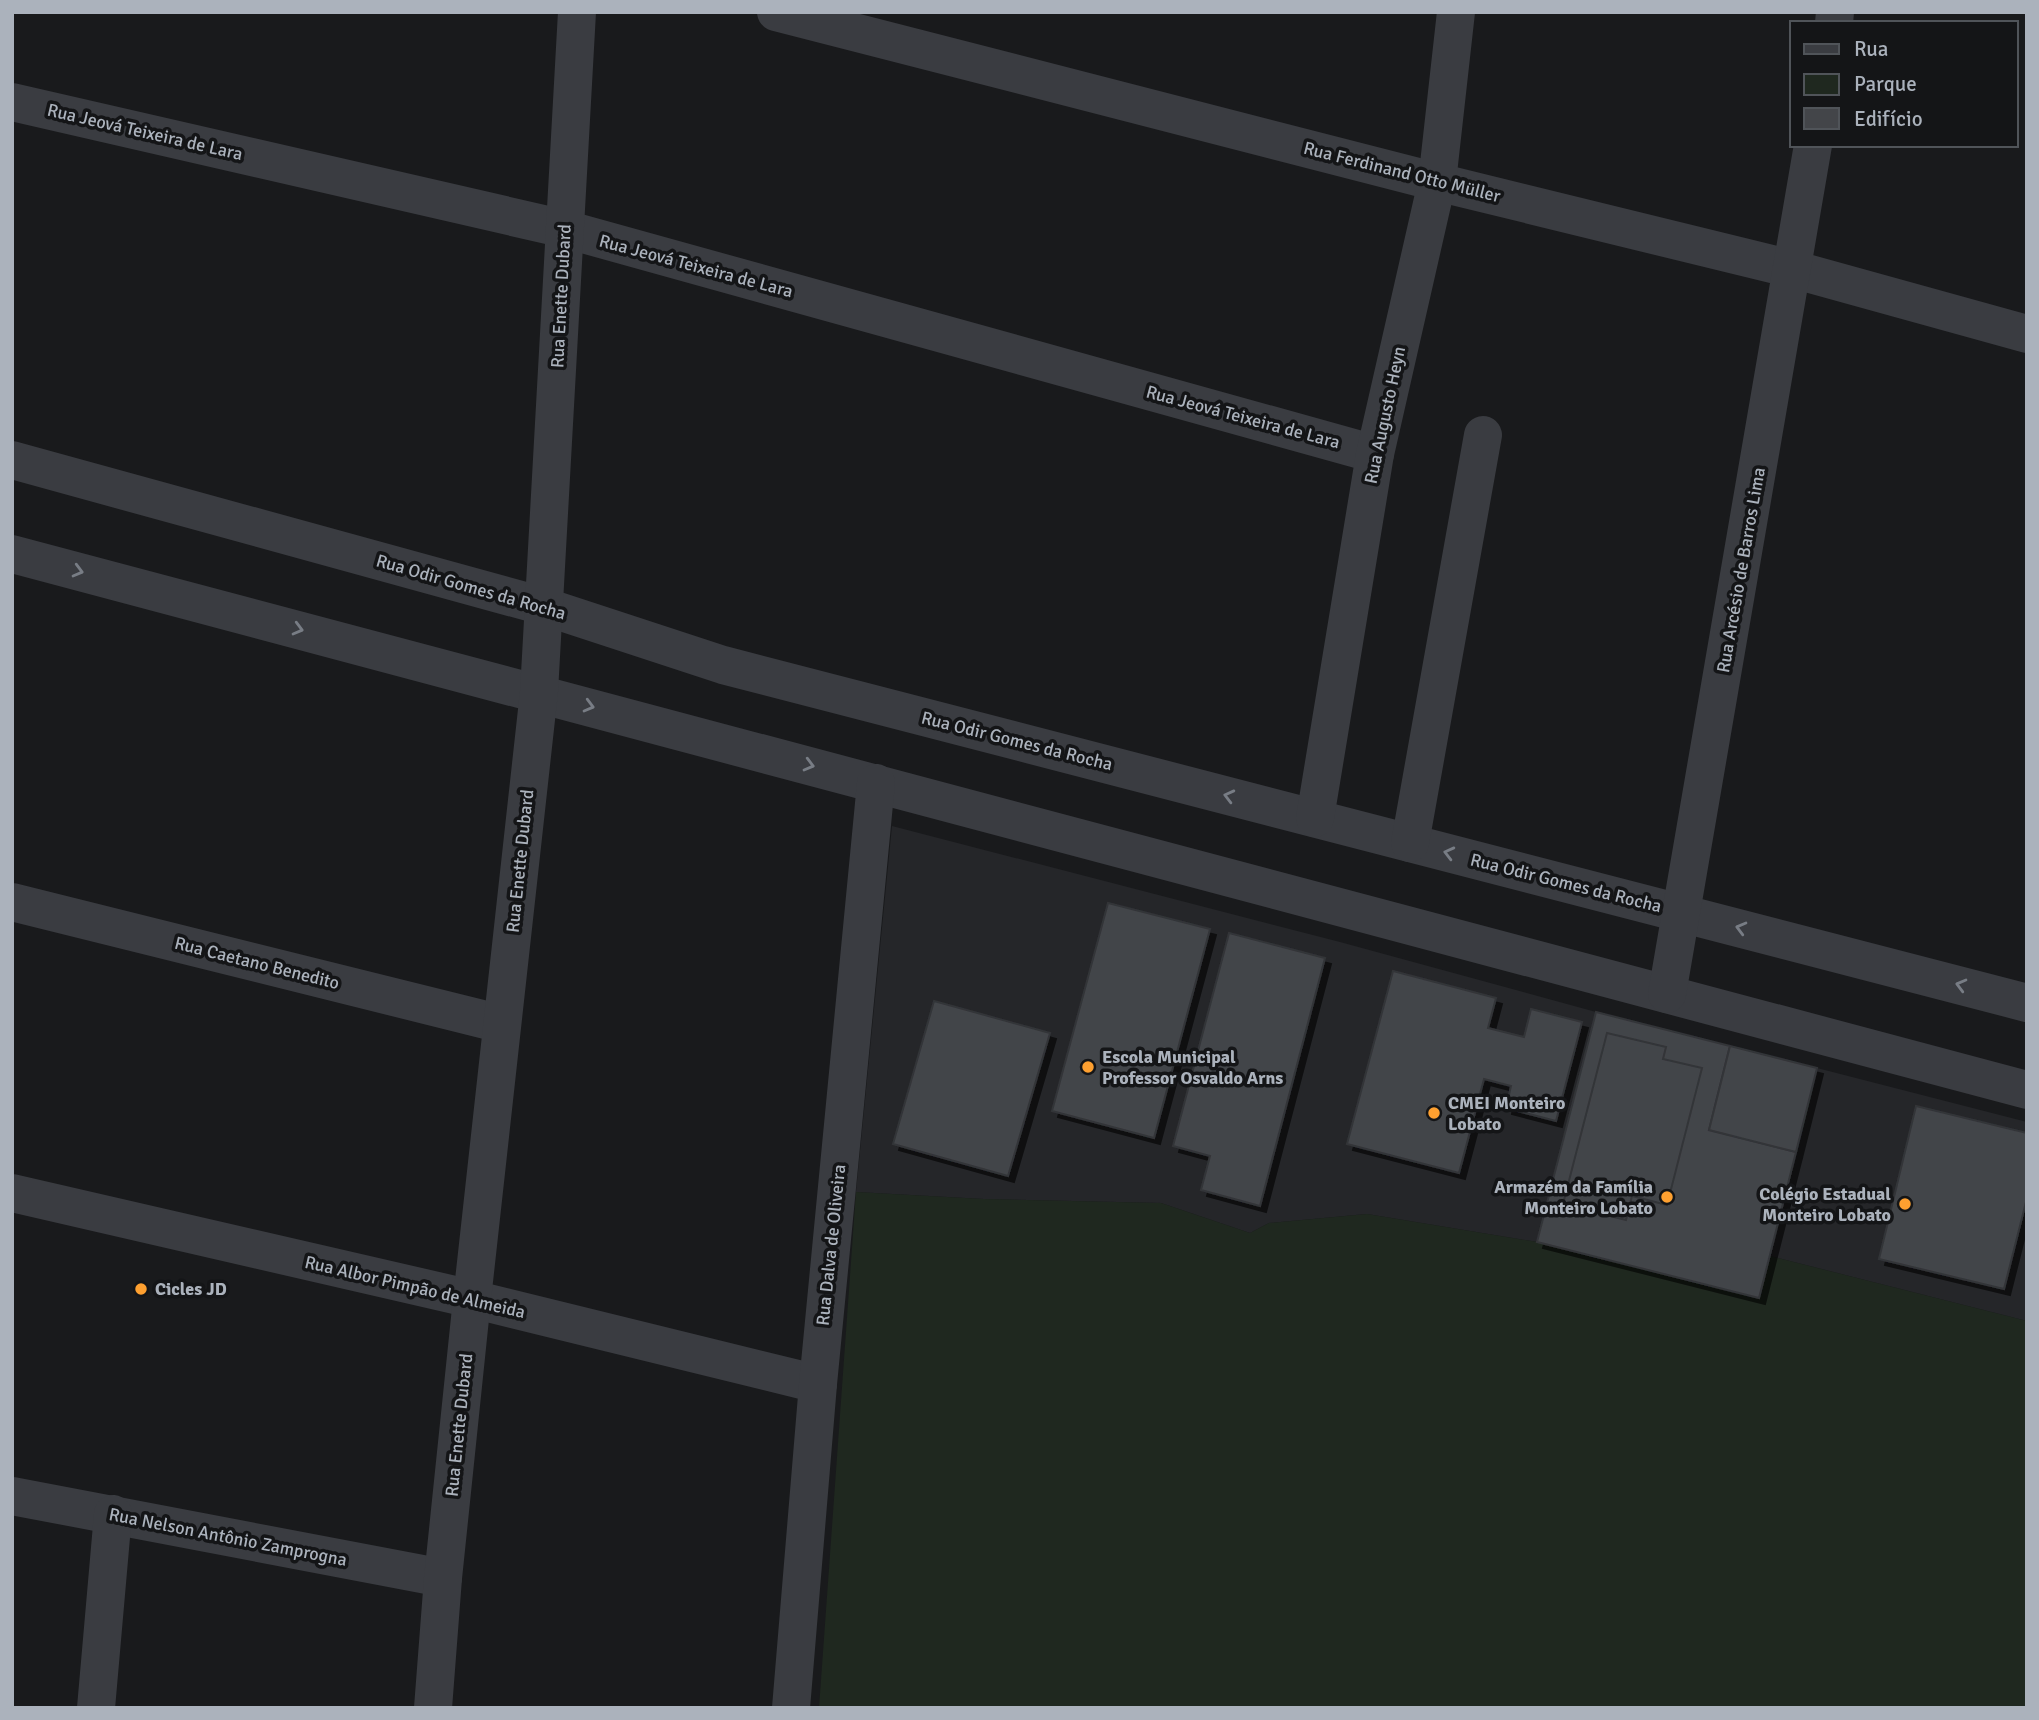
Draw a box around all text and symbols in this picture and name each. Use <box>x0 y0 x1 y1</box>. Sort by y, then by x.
legend <box>1790 21 2018 147</box>
text: Rua <box>1854 36 1888 62</box>
text: Parque <box>1854 71 1917 97</box>
street label: Rua Jeová Teixeira de Lara <box>45 99 245 165</box>
text: Edifício <box>1854 106 1923 132</box>
street label: Rua Ferdinand Otto Müller <box>1301 137 1503 207</box>
street label: Rua Enette Dubard <box>546 224 576 368</box>
street label: Rua Jeová Teixeira de Lara <box>597 230 795 302</box>
street label: Rua Augusto Heyn <box>1360 344 1410 486</box>
street label: Rua Jeová Teixeira de Lara <box>1144 381 1342 453</box>
street label: Rua Arcésio de Barros Lima <box>1712 466 1770 674</box>
street label: Rua Odir Gomes da Rocha <box>374 549 568 625</box>
one-way arrow <box>72 563 84 577</box>
one-way arrow <box>292 621 304 635</box>
one-way arrow <box>583 698 595 712</box>
street label: Rua Odir Gomes da Rocha <box>919 707 1115 775</box>
one-way arrow <box>803 757 815 771</box>
street label: Rua Enette Dubard <box>502 788 538 934</box>
one-way arrow <box>1223 790 1235 804</box>
one-way arrow <box>1443 847 1455 861</box>
street label: Rua Odir Gomes da Rocha <box>1468 849 1664 917</box>
one-way arrow <box>1735 922 1747 936</box>
street label: Rua Caetano Benedito <box>172 932 342 994</box>
one-way arrow <box>1955 979 1967 994</box>
place label: Escola Municipal Professor Osvaldo Arns <box>1102 1046 1283 1089</box>
marker: Escola Municipal Professor Osvaldo Arns <box>1080 1059 1096 1075</box>
place label: CMEI Monteiro Lobato <box>1448 1092 1565 1135</box>
marker: CMEI Monteiro Lobato <box>1426 1105 1442 1121</box>
street label: Rua Dalva de Oliveira <box>812 1163 850 1327</box>
place label: Armazém da Família Monteiro Lobato <box>1494 1176 1653 1219</box>
place label: Colégio Estadual Monteiro Lobato <box>1759 1183 1891 1226</box>
marker: Armazém da Família Monteiro Lobato <box>1659 1189 1675 1205</box>
marker: Colégio Estadual Monteiro Lobato <box>1897 1196 1913 1212</box>
street label: Rua Albor Pimpão de Almeida <box>303 1251 527 1323</box>
place label: Cicles JD <box>155 1278 227 1300</box>
marker: Cicles JD <box>133 1281 149 1297</box>
street label: Rua Enette Dubard <box>441 1352 477 1498</box>
street label: Rua Nelson Antônio Zamprogna <box>107 1503 349 1571</box>

